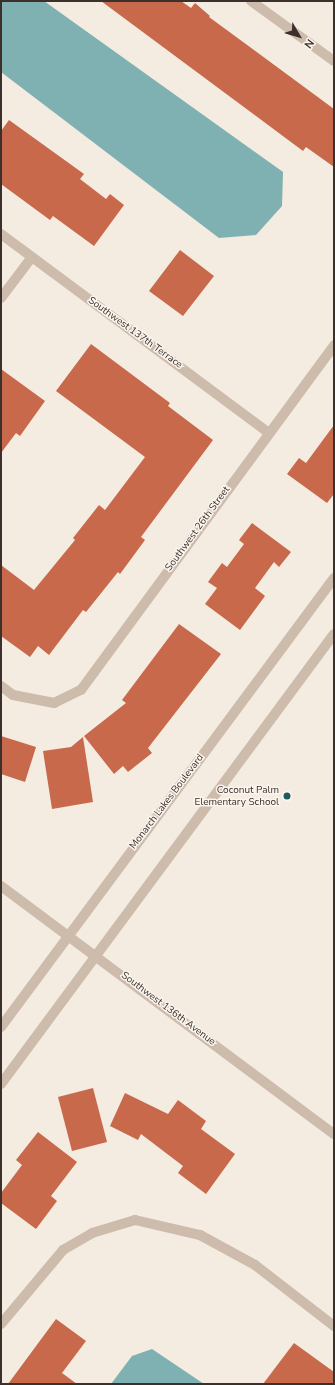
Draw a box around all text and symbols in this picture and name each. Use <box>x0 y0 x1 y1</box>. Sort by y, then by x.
north arrow <box>279 16 319 56</box>
text: N <box>300 36 317 52</box>
street label: Southwest 137th Terrace <box>86 295 184 371</box>
street label: Southwest 26th Street <box>163 484 233 574</box>
street label: Monarch Lakes Boulevard <box>127 752 207 852</box>
place label: Coconut Palm Elementary School <box>194 784 279 808</box>
marker: Coconut Palm Elementary School <box>282 791 292 801</box>
street label: Southwest 136th Avenue <box>119 970 217 1048</box>

